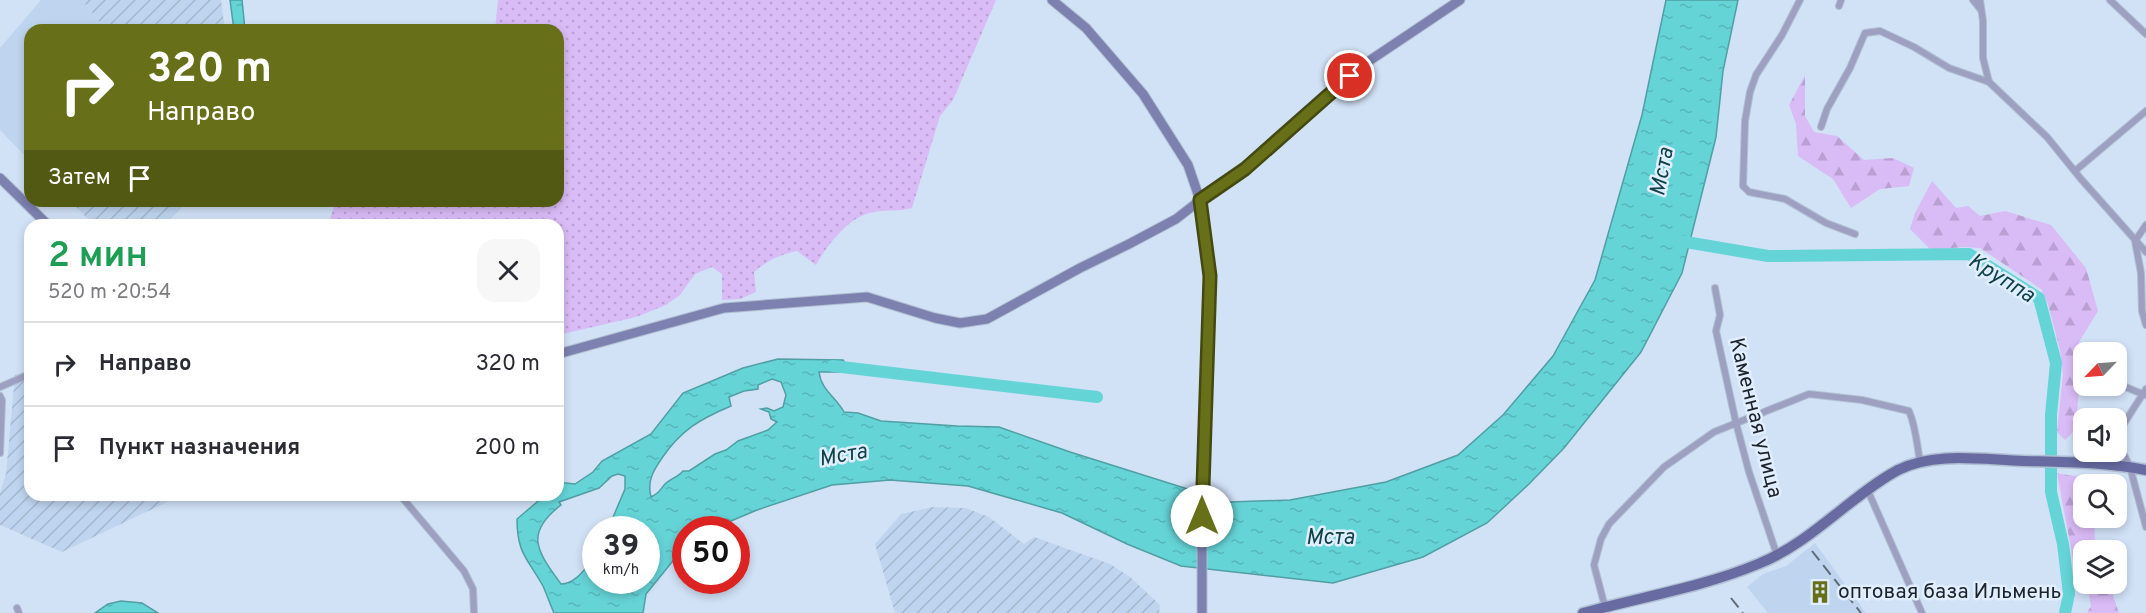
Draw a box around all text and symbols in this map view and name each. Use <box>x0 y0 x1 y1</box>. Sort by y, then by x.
text: 320 m <box>147 44 272 97</box>
icon: right <box>48 48 126 126</box>
pin <box>1324 50 1375 101</box>
icon: arrive <box>1333 59 1366 92</box>
text: Направо <box>147 96 255 130</box>
water label: Мста <box>1645 145 1681 198</box>
icon: arrive <box>123 162 156 195</box>
text: Затем <box>48 165 111 192</box>
text: 2 мин <box>48 234 148 280</box>
button: close <box>477 239 540 302</box>
water label: Круппа <box>1963 248 2040 310</box>
text: 520 m · 20:54 <box>48 280 171 306</box>
street label: Каменная улица <box>1722 335 1788 501</box>
north arrow <box>2073 342 2127 396</box>
map controls <box>2073 342 2127 594</box>
icon: right <box>48 348 81 381</box>
text: Направо <box>99 351 191 378</box>
text: 320 m <box>476 351 540 378</box>
button: sound <box>2073 408 2127 462</box>
icon: arrive <box>48 432 81 465</box>
text: Пункт назначения <box>99 435 300 462</box>
text: 200 m <box>475 435 540 462</box>
water label: Мста <box>817 438 870 474</box>
button: search <box>2073 474 2127 528</box>
position arrow <box>1170 484 1234 548</box>
speed limit sign: 50 <box>672 516 750 594</box>
water label: Мста <box>1306 525 1355 552</box>
text: 39 <box>603 529 639 566</box>
button: layers <box>2073 540 2127 594</box>
text: km/h <box>603 561 639 580</box>
building icon: оптовая база Ильмень <box>1807 579 1833 605</box>
place label: оптовая база Ильмень <box>1838 579 2061 606</box>

